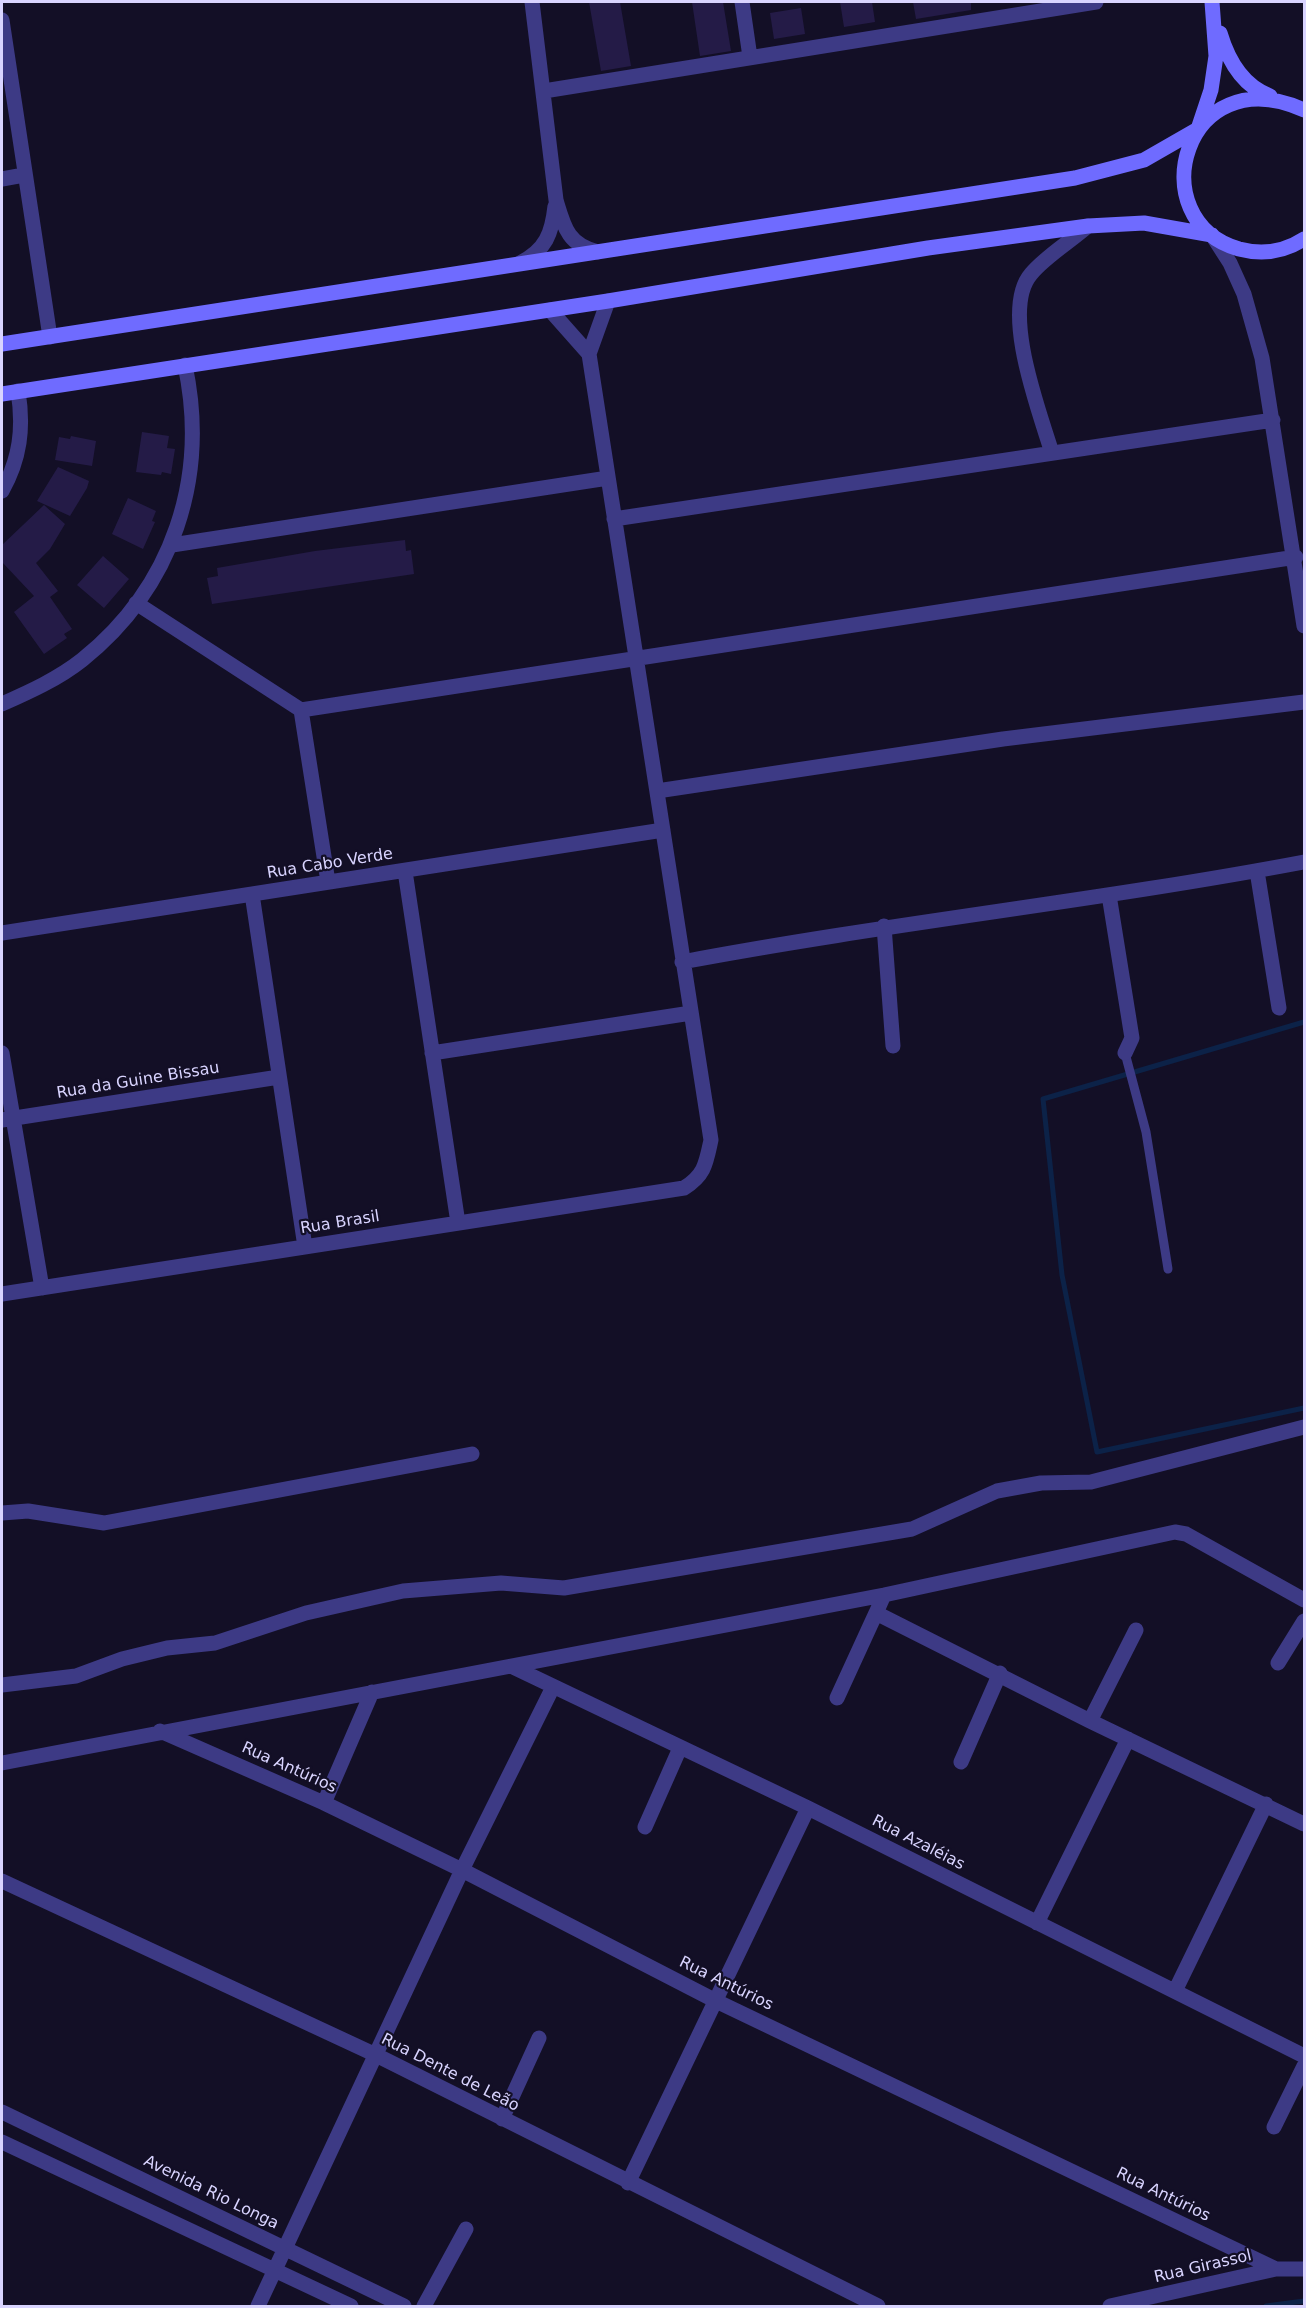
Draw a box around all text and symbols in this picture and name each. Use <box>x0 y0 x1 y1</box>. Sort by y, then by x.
street label: Rua Cabo Verde <box>266 845 394 883</box>
street label: Rua da Guine Bissau <box>55 1059 221 1103</box>
street label: Rua Brasil <box>299 1207 381 1239</box>
street label: Rua Antúrios <box>238 1738 340 1798</box>
street label: Rua Azaléias <box>868 1811 968 1875</box>
street label: Rua Antúrios <box>676 1953 776 2015</box>
street label: Rua Dente de Leão <box>378 2030 522 2116</box>
street label: Avenida Rio Longa <box>140 2152 282 2234</box>
street label: Rua Antúrios <box>1113 2164 1213 2226</box>
street label: Rua Girassol <box>1152 2246 1254 2288</box>

